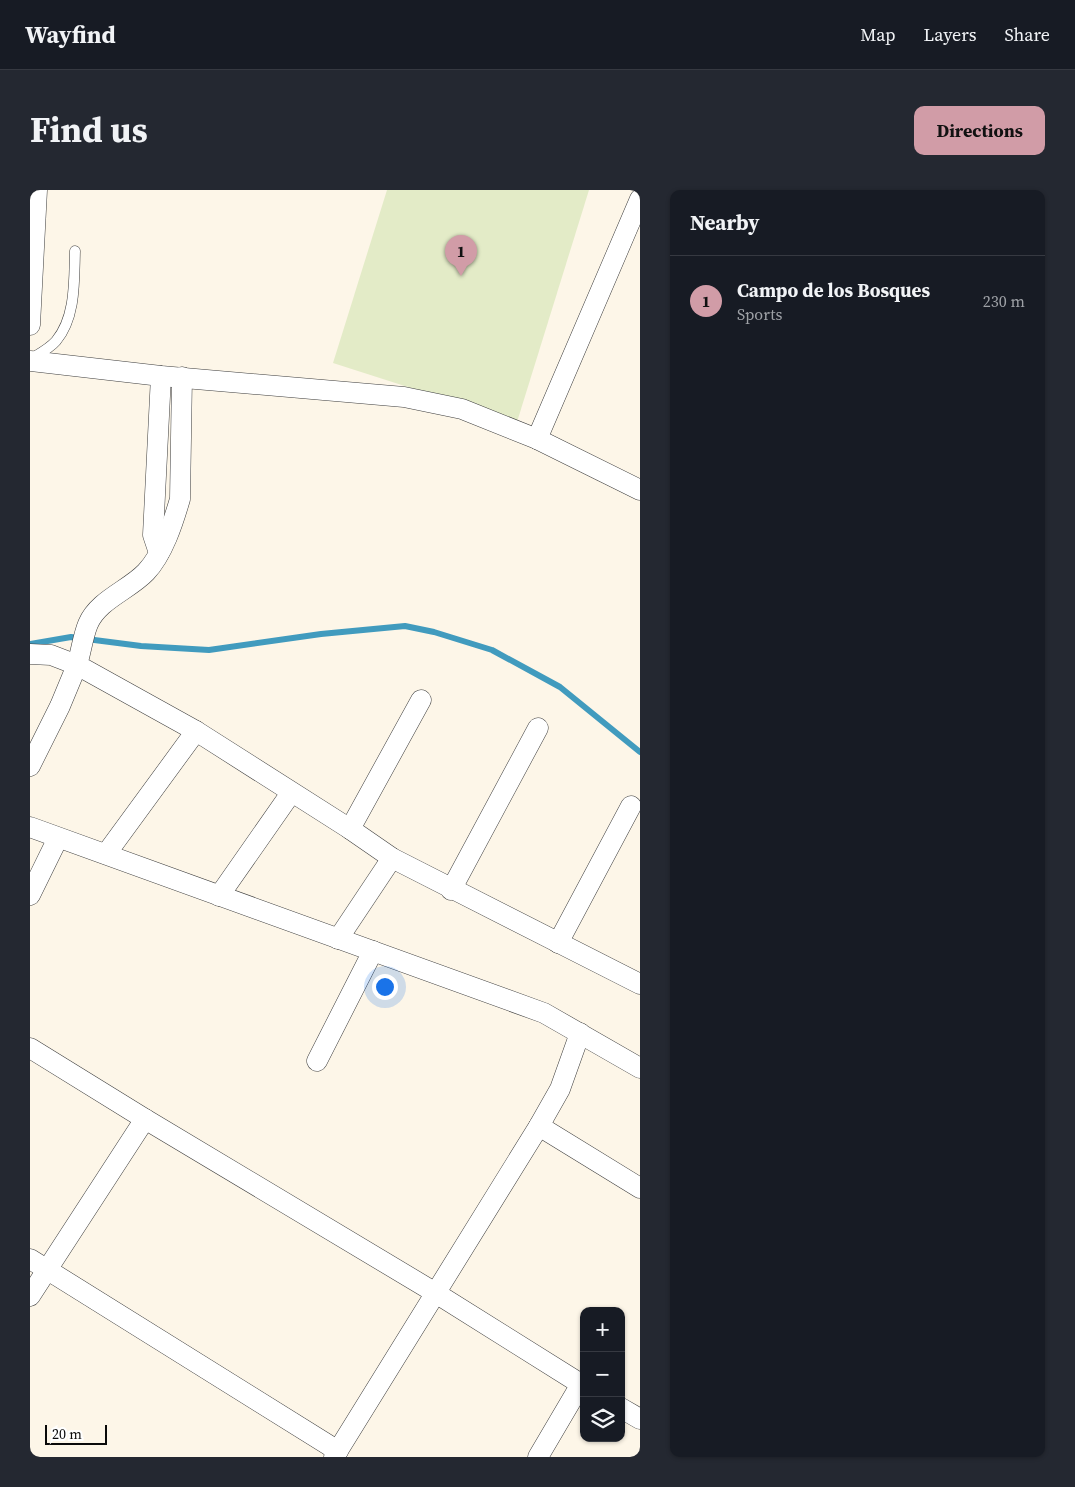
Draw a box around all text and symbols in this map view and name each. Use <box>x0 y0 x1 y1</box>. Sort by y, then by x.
text: Wayfind <box>25 18 116 51</box>
text: Map <box>860 22 895 47</box>
text: Layers <box>923 22 976 47</box>
text: Share <box>1004 22 1050 47</box>
text: Find us <box>30 106 148 154</box>
button: Directions <box>914 106 1045 155</box>
text: Nearby <box>690 208 760 237</box>
pin: 1 <box>445 235 477 276</box>
text: Campo de los Bosques <box>737 277 930 303</box>
text: 1 <box>702 290 710 312</box>
text: 230 m <box>983 290 1025 312</box>
text: Sports <box>737 303 782 325</box>
your location <box>372 974 398 1000</box>
map controls <box>580 1307 625 1442</box>
button: + <box>580 1307 625 1352</box>
button: − <box>580 1352 625 1397</box>
button: layers <box>580 1397 625 1442</box>
scale bar <box>45 1422 108 1445</box>
text: 20 m <box>52 1424 82 1444</box>

